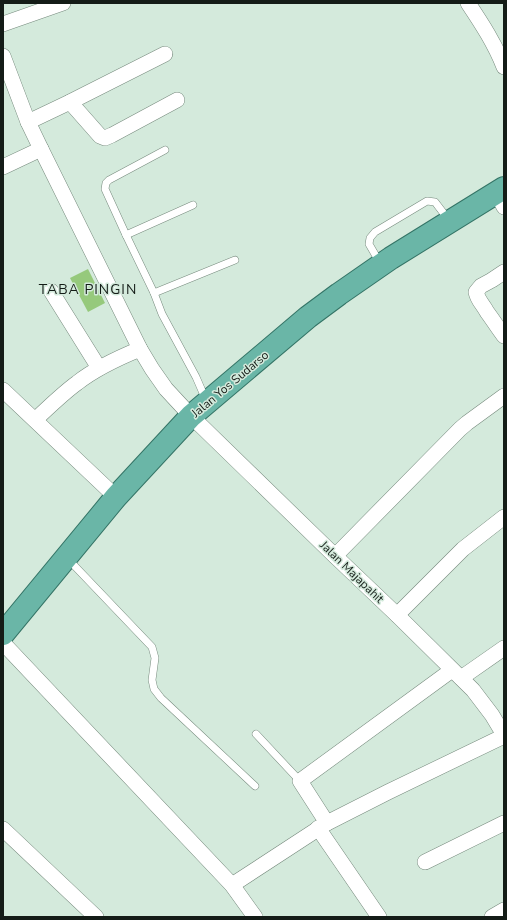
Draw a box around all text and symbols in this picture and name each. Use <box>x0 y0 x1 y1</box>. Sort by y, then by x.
district label: TABA PINGIN <box>39 280 137 299</box>
street label: Jalan Yos Sudarso <box>187 347 272 422</box>
street label: Jalan Majapahit <box>316 537 388 607</box>

